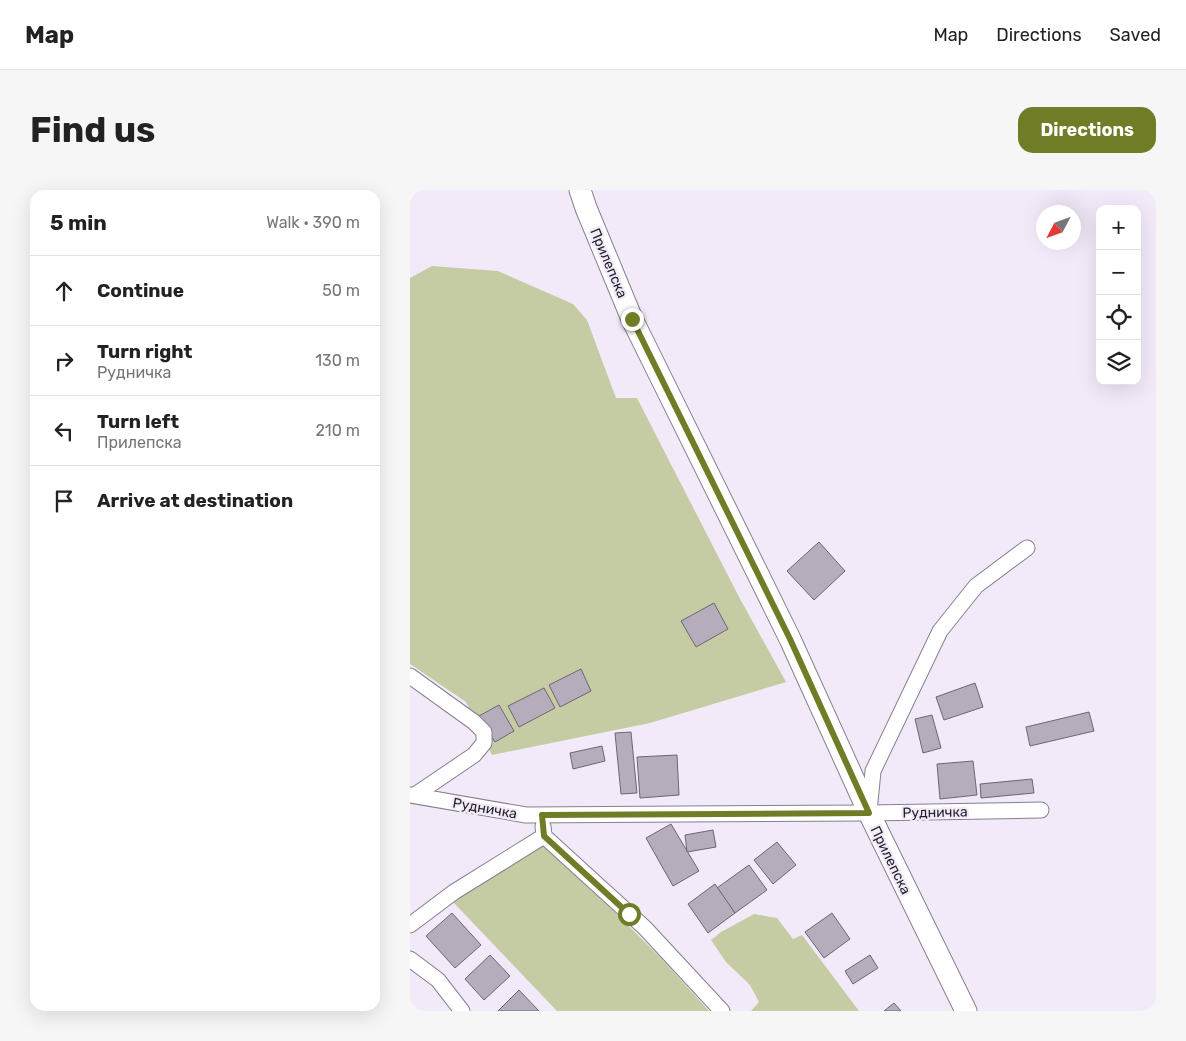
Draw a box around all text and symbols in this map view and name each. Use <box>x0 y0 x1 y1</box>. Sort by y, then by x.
text: Map <box>25 21 74 49</box>
text: Map <box>933 24 968 46</box>
text: Directions <box>996 24 1082 46</box>
text: Saved <box>1110 24 1161 46</box>
button: Directions <box>1018 107 1156 153</box>
text: Find us <box>30 109 155 151</box>
north arrow <box>1036 205 1081 250</box>
map controls <box>1096 205 1141 385</box>
button: + <box>1096 205 1141 250</box>
text: 5 min <box>50 210 107 235</box>
text: Walk · 390 m <box>266 213 360 232</box>
street label: Прилепска <box>586 226 631 301</box>
button: − <box>1096 250 1141 295</box>
icon: ahead <box>50 277 78 305</box>
text: Continue <box>97 279 184 302</box>
text: 50 m <box>322 281 360 300</box>
button: locate <box>1096 295 1141 340</box>
route end <box>621 308 644 331</box>
text: Turn right <box>97 340 192 363</box>
button: layers <box>1096 340 1141 385</box>
icon: right <box>50 347 78 375</box>
text: 130 m <box>315 351 360 370</box>
text: Рудничка <box>97 363 171 382</box>
text: Turn left <box>97 410 179 433</box>
icon: left <box>50 417 78 445</box>
text: 210 m <box>315 421 360 440</box>
text: Прилепска <box>97 433 182 452</box>
icon: arrive <box>50 487 78 515</box>
text: Arrive at destination <box>97 489 293 512</box>
street label: Рудничка <box>451 794 518 823</box>
street label: Рудничка <box>902 803 968 822</box>
street label: Прилепска <box>867 823 914 897</box>
route start <box>618 903 641 926</box>

